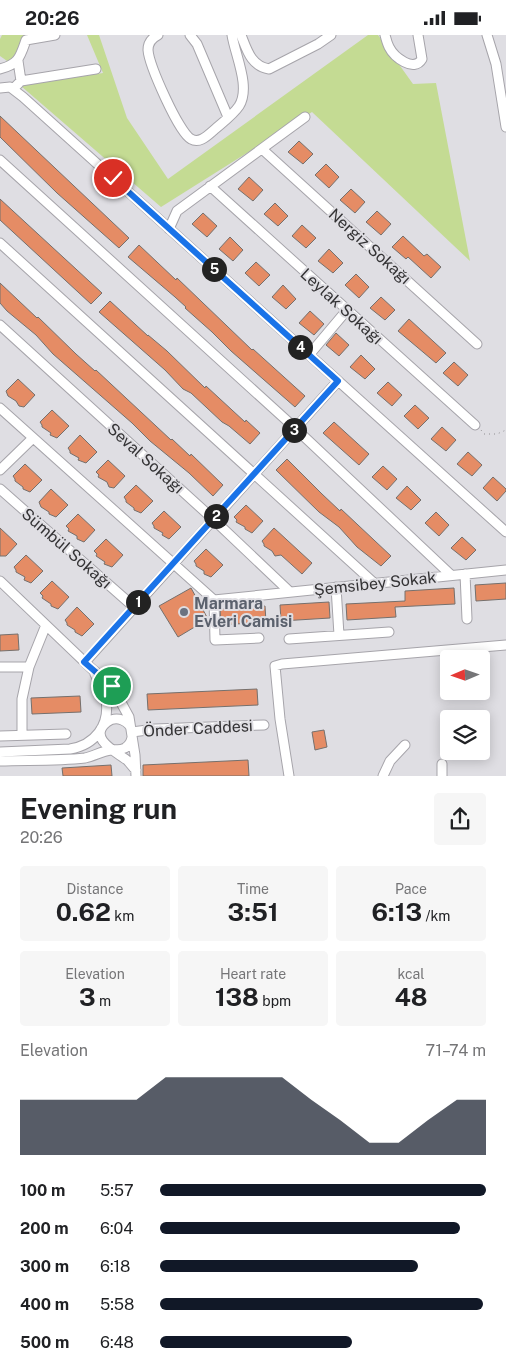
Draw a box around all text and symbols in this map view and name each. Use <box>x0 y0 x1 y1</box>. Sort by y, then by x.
text: 20:26 <box>25 7 79 29</box>
pin <box>92 157 134 199</box>
icon: check <box>99 164 127 192</box>
street label: Nergiz Sokağı <box>325 205 415 288</box>
pin: 5 <box>202 257 226 281</box>
text: 5 <box>210 261 219 277</box>
street label: Leylak Sokağı <box>297 264 387 348</box>
pin: 4 <box>288 335 312 359</box>
text: 4 <box>296 339 305 355</box>
pin: 3 <box>282 417 306 443</box>
street label: Seval Sokağı <box>104 419 188 498</box>
text: 3 <box>290 422 299 438</box>
pin: 2 <box>204 503 228 529</box>
street label: Sümbül Sokağı <box>18 504 115 593</box>
text: 2 <box>212 508 221 524</box>
street label: Şemsibey Sokak <box>313 568 437 599</box>
pin: 1 <box>126 589 150 615</box>
text: 1 <box>136 594 142 610</box>
place label: Marmara Evleri Camisi <box>194 594 292 631</box>
marker: Marmara Evleri Camisi <box>178 606 190 618</box>
north arrow <box>440 650 490 700</box>
map controls <box>440 650 490 760</box>
pin <box>91 665 133 707</box>
icon: arrive <box>98 672 126 700</box>
button: layers <box>440 710 490 760</box>
street label: Önder Caddesi <box>143 715 253 741</box>
text: Evening run <box>20 792 177 825</box>
button: share <box>434 793 486 845</box>
text: 20:26 <box>20 828 63 847</box>
text: Distance <box>67 881 123 897</box>
text: Time <box>237 881 269 897</box>
text: Pace <box>395 881 427 897</box>
text: 0.62 <box>56 897 111 927</box>
text: 3:51 <box>228 897 278 927</box>
text: 6:13 <box>372 897 422 927</box>
text: km <box>111 908 134 924</box>
text: /km <box>422 908 450 924</box>
text: Elevation <box>65 966 125 982</box>
text: Heart rate <box>220 966 286 982</box>
text: kcal <box>397 966 425 982</box>
text: 3 <box>79 982 96 1012</box>
text: 138 <box>215 982 259 1012</box>
text: 48 <box>394 982 428 1012</box>
text: m <box>96 993 111 1009</box>
text: bpm <box>259 993 291 1009</box>
text: Elevation <box>20 1041 88 1060</box>
text: 71–74 m <box>426 1041 486 1060</box>
text: 100 m <box>20 1181 65 1200</box>
text: 5:57 <box>100 1181 134 1200</box>
text: 200 m <box>20 1219 69 1238</box>
text: 6:04 <box>100 1219 133 1238</box>
text: 300 m <box>20 1257 69 1276</box>
text: 6:18 <box>100 1257 130 1276</box>
text: 400 m <box>20 1295 69 1314</box>
text: 5:58 <box>100 1295 134 1314</box>
text: 500 m <box>20 1333 69 1352</box>
text: 6:48 <box>100 1333 134 1352</box>

